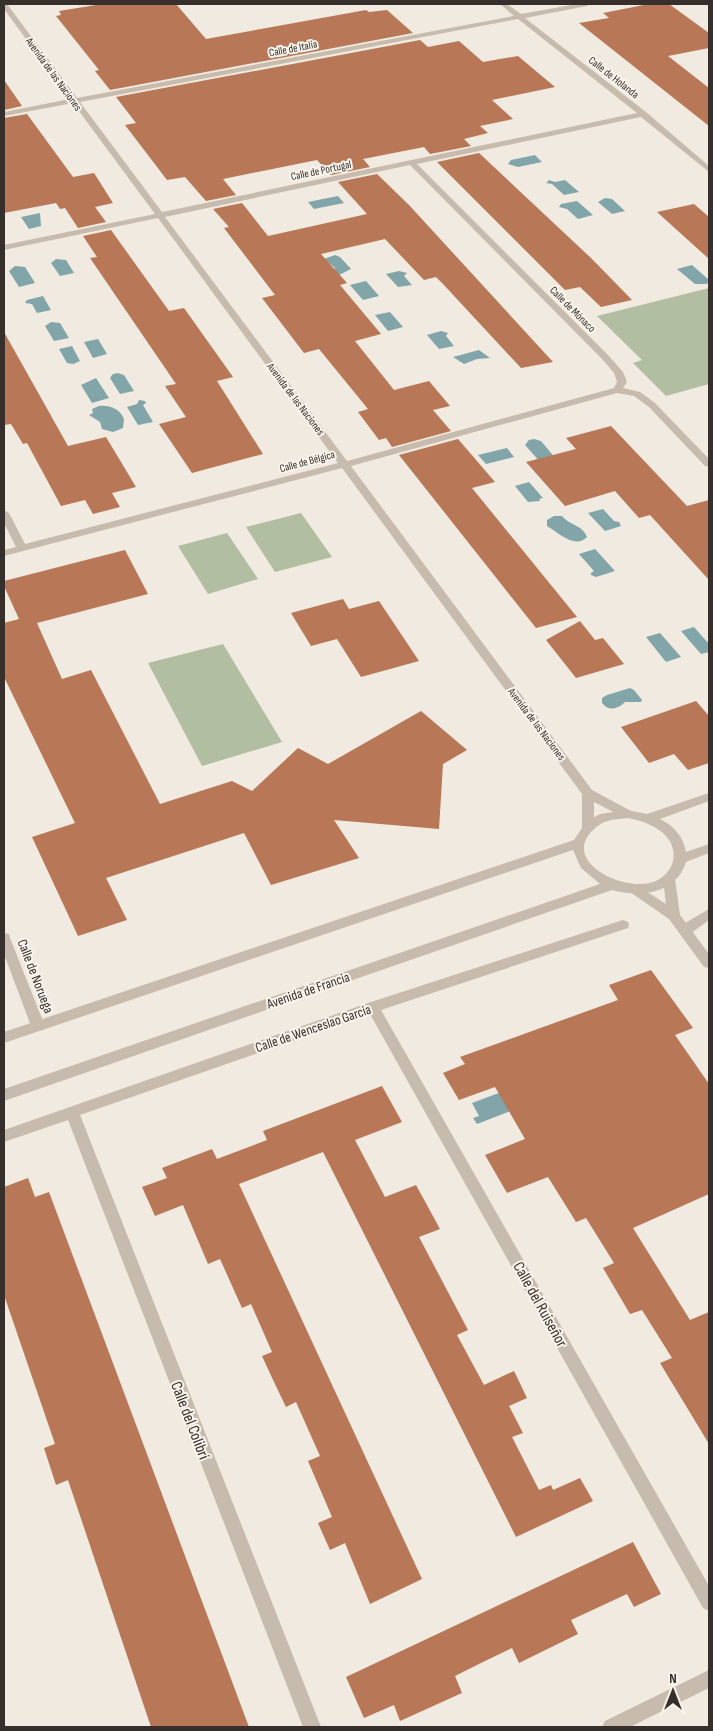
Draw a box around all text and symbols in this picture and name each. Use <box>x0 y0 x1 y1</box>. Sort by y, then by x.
street label: Avenida de las Naciones <box>22 34 84 113</box>
street label: Calle de Italia <box>268 37 318 60</box>
street label: Calle de Holanda <box>586 54 641 101</box>
street label: Calle de Portugal <box>290 158 352 183</box>
street label: Calle de Mónaco <box>547 284 599 335</box>
street label: Avenida de las Naciones <box>264 360 327 438</box>
street label: Calle de Bélgica <box>278 448 336 475</box>
street label: Avenida de las Naciones <box>505 685 568 763</box>
street label: Calle de Noruega <box>14 937 57 1016</box>
street label: Avenida de Francia <box>264 968 352 1013</box>
street label: Calle de Wenceslao García <box>253 1001 373 1056</box>
street label: Calle del Ruiseñor <box>508 1259 571 1351</box>
street label: Calle del Colibrí <box>166 1379 213 1462</box>
north arrow <box>648 1666 698 1716</box>
text: N <box>669 1670 677 1687</box>

